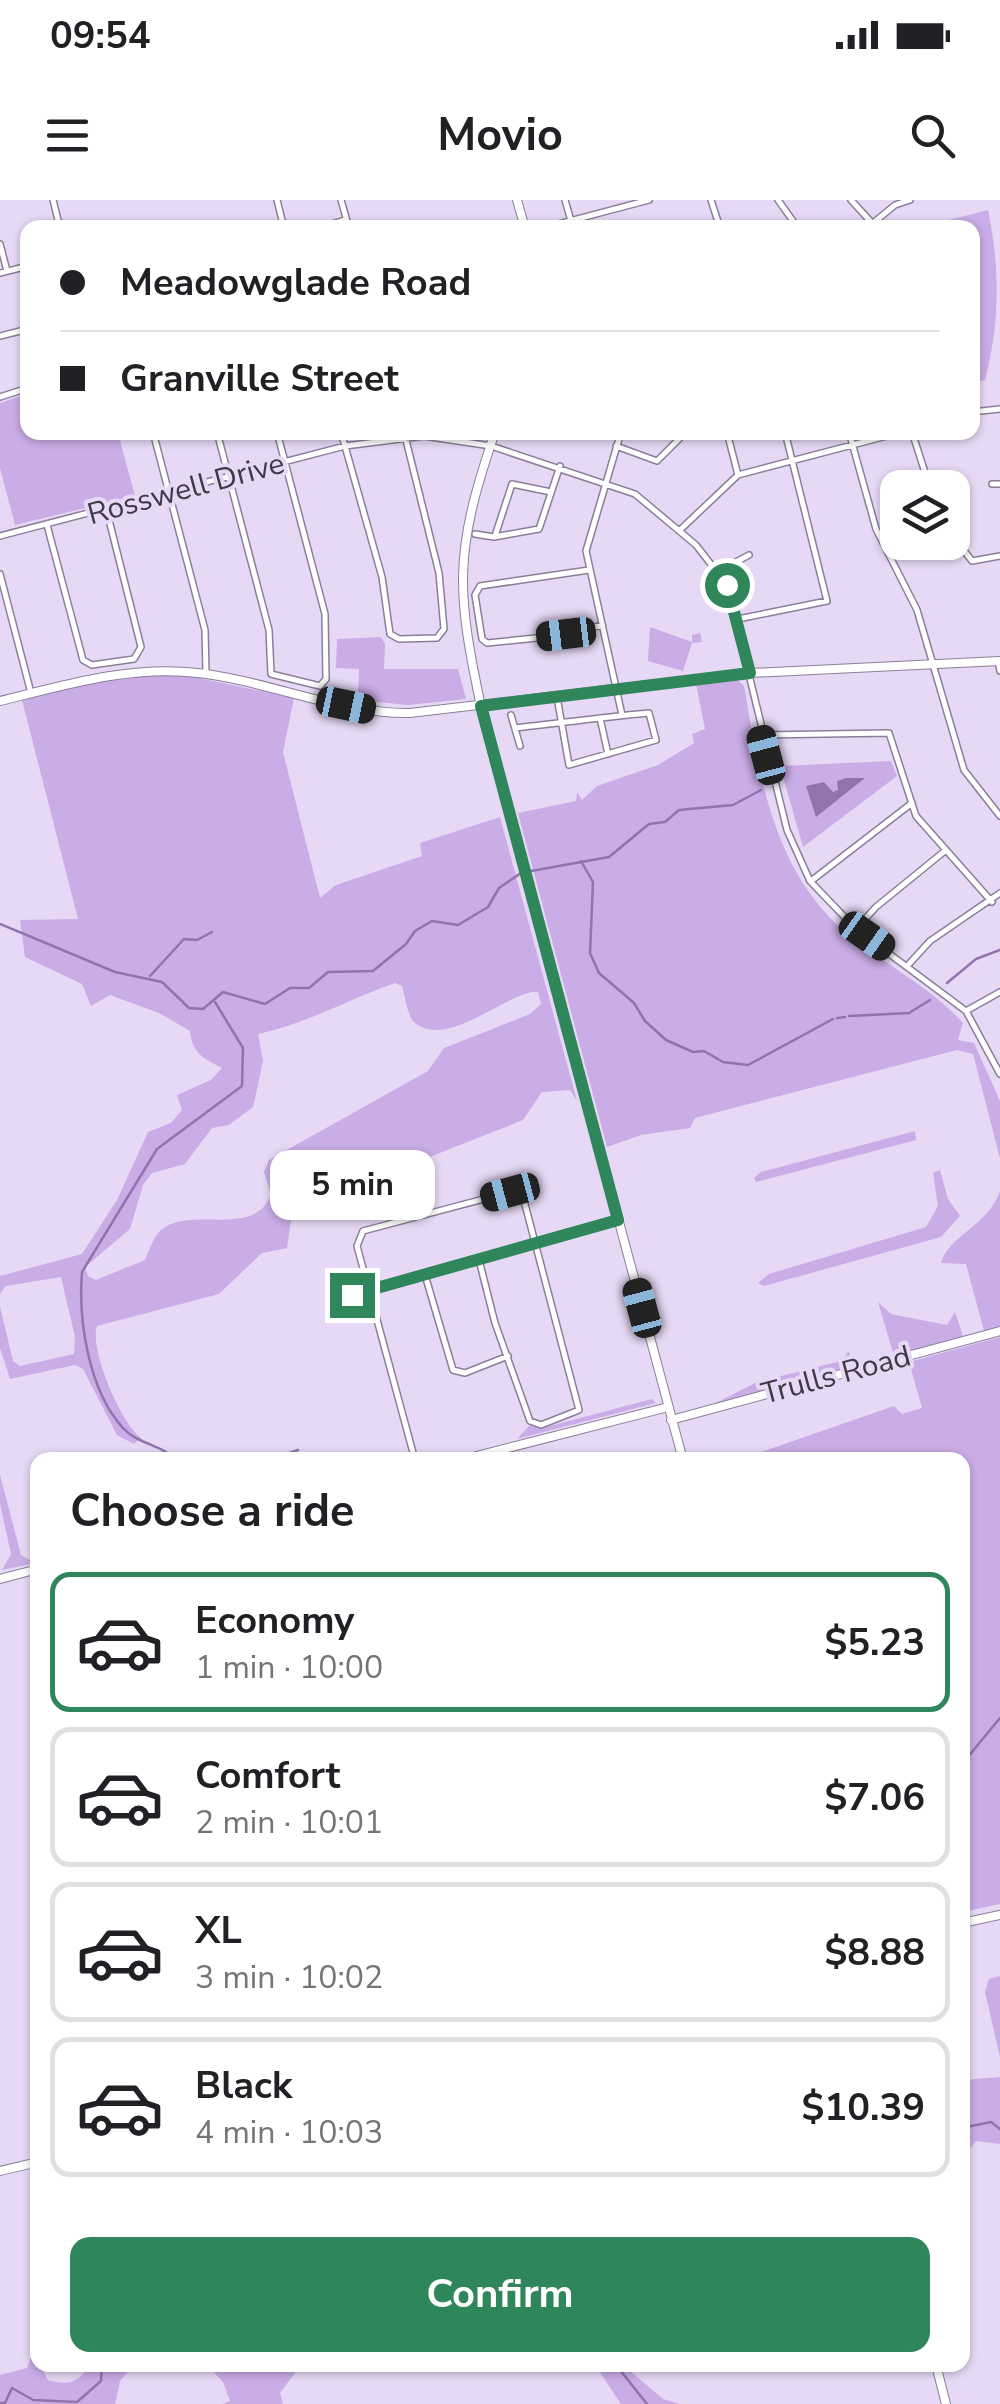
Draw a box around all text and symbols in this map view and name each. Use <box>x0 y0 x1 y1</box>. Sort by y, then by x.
text: 09:54 <box>50 10 151 61</box>
text: Movio <box>437 105 563 166</box>
icon: menu <box>40 108 95 163</box>
icon: search <box>905 108 960 163</box>
text: Meadowglade Road <box>120 257 471 308</box>
text: Granville Street <box>120 353 399 404</box>
street label: Rosswell Drive <box>83 443 289 535</box>
map controls <box>880 470 970 560</box>
button: layers <box>880 470 970 560</box>
route start <box>705 563 750 608</box>
car <box>534 615 598 653</box>
car <box>314 684 378 726</box>
car <box>744 722 788 788</box>
car <box>834 907 900 965</box>
callout: 5 min <box>270 1150 434 1220</box>
text: 5 min <box>311 1163 394 1206</box>
car <box>477 1170 543 1214</box>
route end <box>330 1273 375 1318</box>
car <box>620 1275 664 1341</box>
street label: Trulls Road <box>757 1335 915 1415</box>
text: Choose a ride <box>70 1481 355 1542</box>
text: Economy <box>195 1595 354 1646</box>
icon: car <box>75 1597 165 1687</box>
text: $5.23 <box>824 1617 925 1668</box>
text: 1 min · 10:00 <box>195 1646 383 1689</box>
text: Comfort <box>195 1750 340 1801</box>
icon: car <box>75 1752 165 1842</box>
text: $7.06 <box>824 1772 925 1823</box>
text: 2 min · 10:01 <box>195 1801 383 1844</box>
text: XL <box>195 1905 242 1956</box>
icon: car <box>75 1907 165 1997</box>
text: $8.88 <box>824 1927 925 1978</box>
text: 3 min · 10:02 <box>195 1956 383 1999</box>
text: Black <box>195 2060 292 2111</box>
icon: car <box>75 2062 165 2152</box>
text: $10.39 <box>802 2082 925 2133</box>
text: 4 min · 10:03 <box>195 2111 383 2154</box>
button: Confirm <box>70 2237 930 2352</box>

